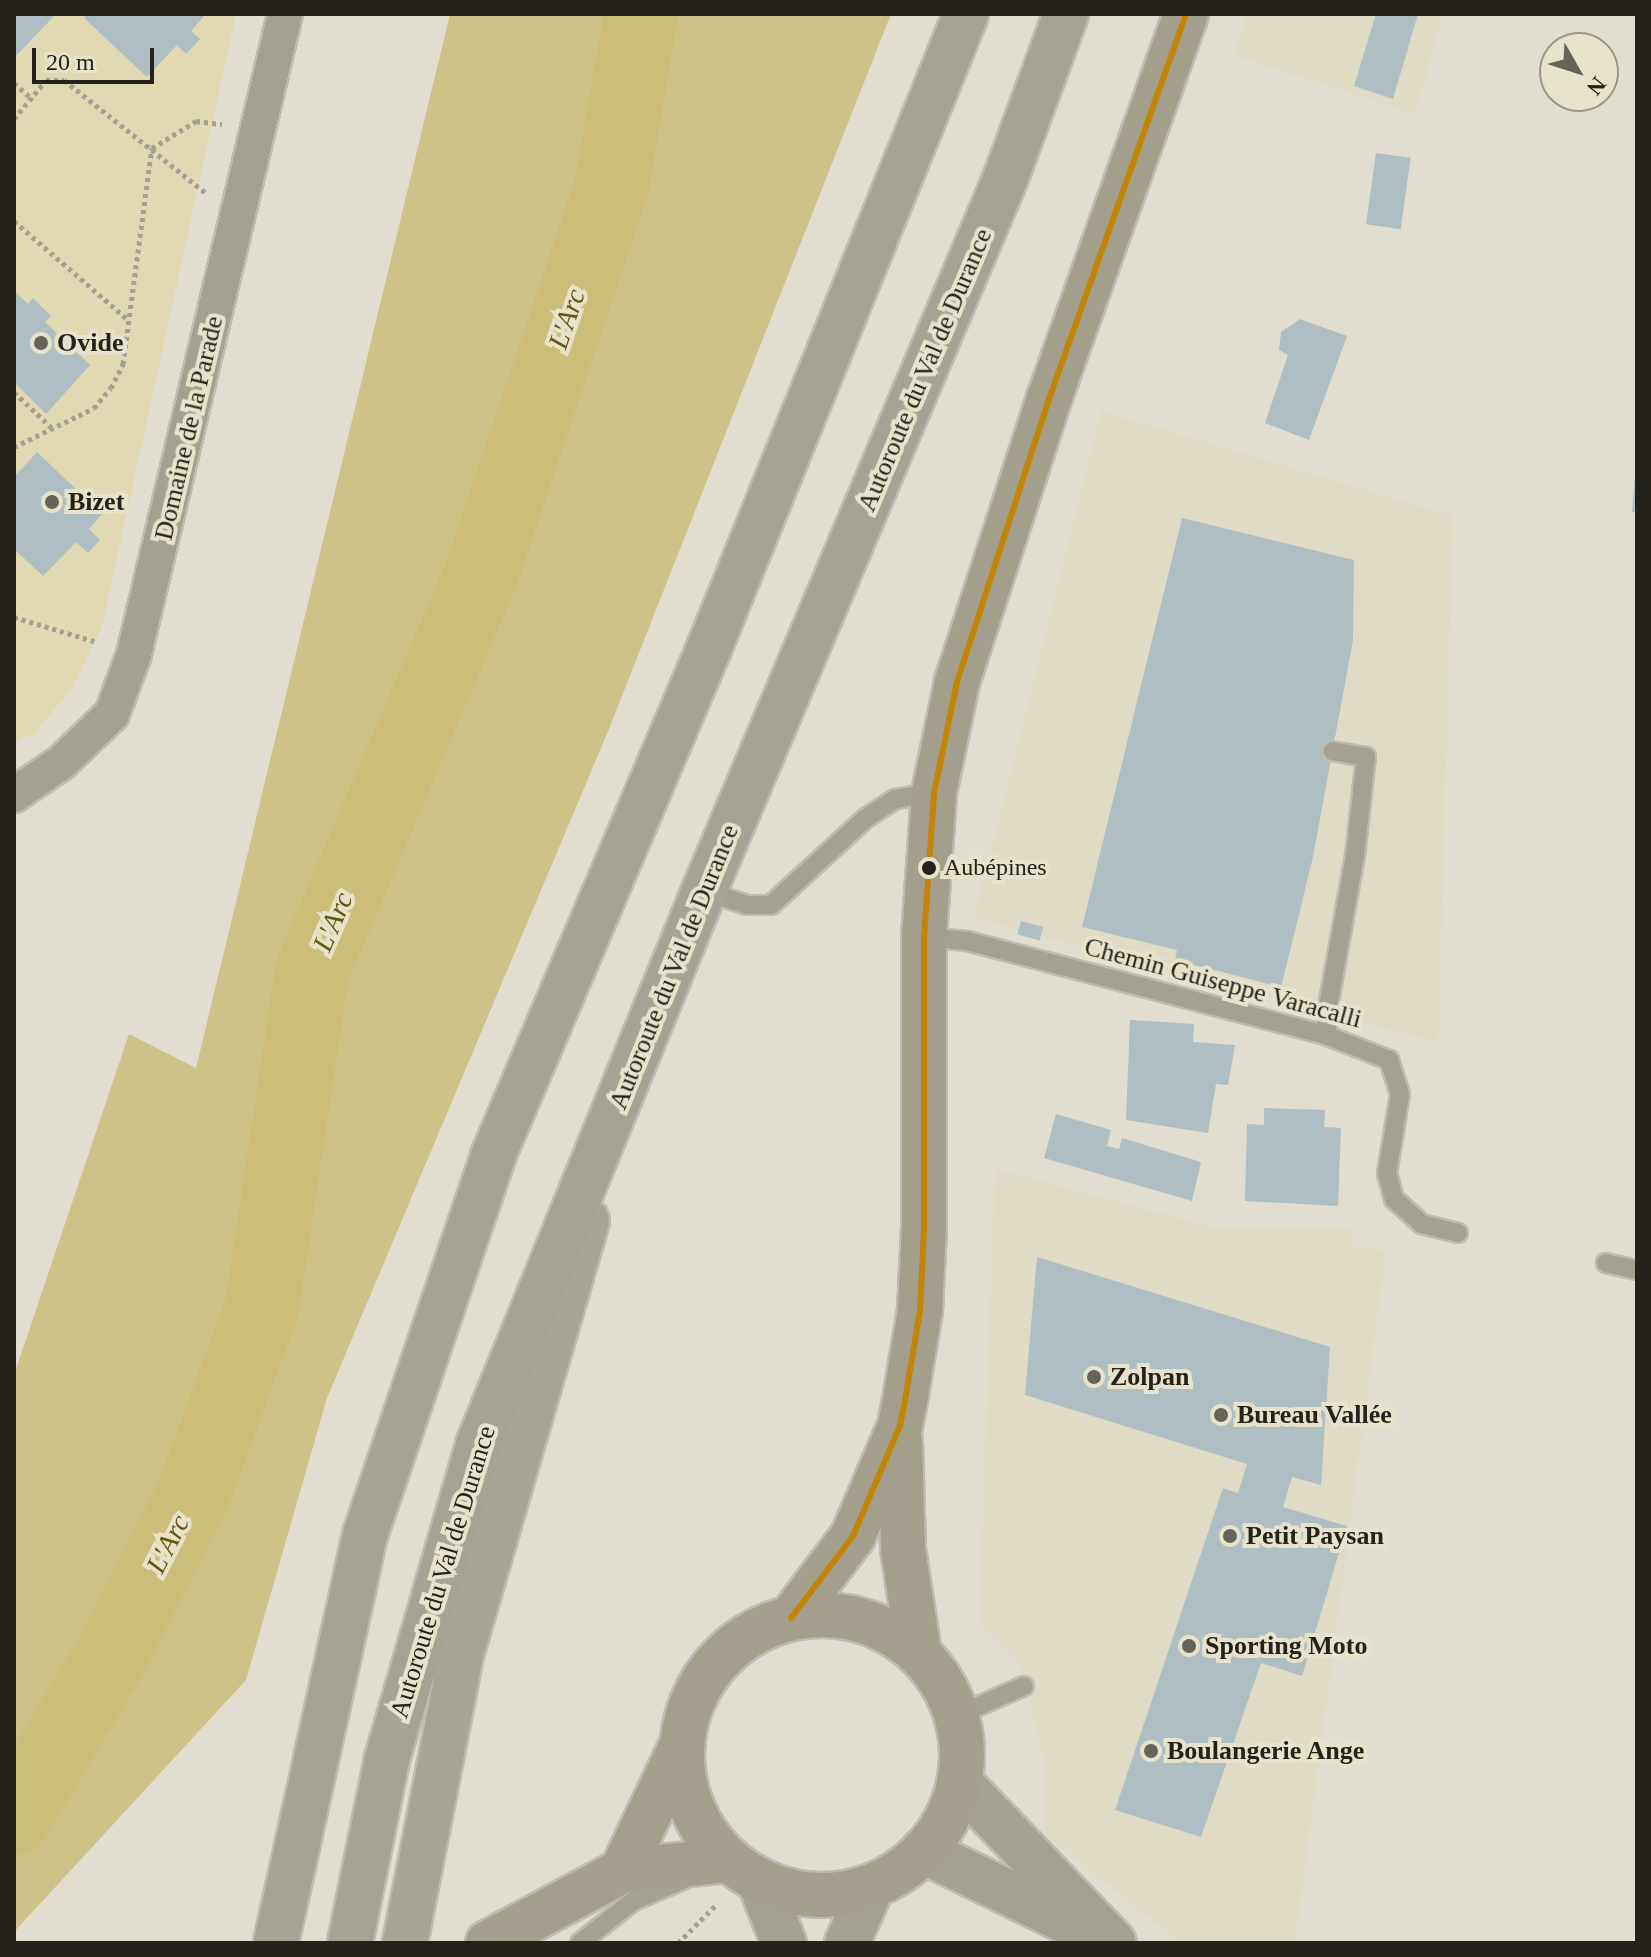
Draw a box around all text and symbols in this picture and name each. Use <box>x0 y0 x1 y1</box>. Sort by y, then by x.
scale bar <box>36 32 158 82</box>
north arrow <box>1539 32 1619 112</box>
text: 20 m <box>46 49 95 75</box>
text: N <box>1582 72 1611 100</box>
street label: Autoroute du Val de Durance <box>851 224 999 516</box>
water label: L'Arc <box>541 285 593 353</box>
street label: Domaine de la Parade <box>148 313 230 543</box>
place label: Ovide <box>57 327 123 359</box>
marker: Ovide <box>32 334 50 352</box>
place label: Bizet <box>68 486 124 518</box>
marker: Bizet <box>43 493 61 511</box>
street label: Autoroute du Val de Durance <box>602 820 746 1114</box>
place label: Aubépines <box>944 854 1047 882</box>
marker: Aubépines <box>921 860 937 876</box>
water label: L'Arc <box>306 887 360 957</box>
street label: Chemin Guiseppe Varacalli <box>1081 931 1365 1035</box>
place label: Zolpan <box>1110 1361 1189 1393</box>
marker: Zolpan <box>1085 1368 1103 1386</box>
place label: Bureau Vallée <box>1237 1399 1392 1431</box>
marker: Bureau Vallée <box>1212 1406 1230 1424</box>
street label: Autoroute du Val de Durance <box>384 1422 502 1722</box>
water label: L'Arc <box>139 1509 197 1579</box>
place label: Petit Paysan <box>1246 1520 1384 1552</box>
marker: Petit Paysan <box>1221 1527 1239 1545</box>
place label: Sporting Moto <box>1205 1630 1368 1662</box>
marker: Sporting Moto <box>1180 1637 1198 1655</box>
place label: Boulangerie Ange <box>1167 1735 1366 1767</box>
marker: Boulangerie Ange <box>1142 1742 1160 1760</box>

